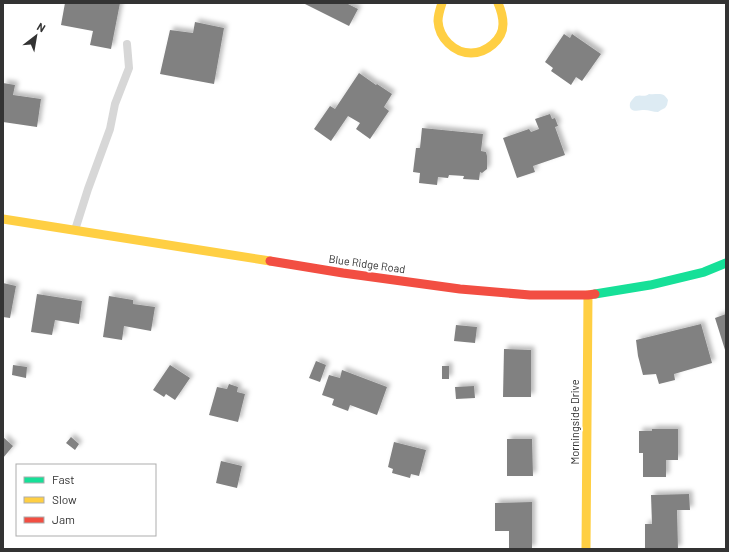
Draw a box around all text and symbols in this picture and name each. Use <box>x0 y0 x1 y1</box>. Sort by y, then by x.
north arrow <box>16 16 56 56</box>
text: N <box>35 20 48 34</box>
street label: Blue Ridge Road <box>328 252 406 275</box>
street label: Morningside Drive <box>568 379 581 465</box>
legend <box>16 464 156 536</box>
text: Fast <box>52 472 75 486</box>
text: Slow <box>52 492 77 506</box>
text: Jam <box>52 512 75 526</box>

